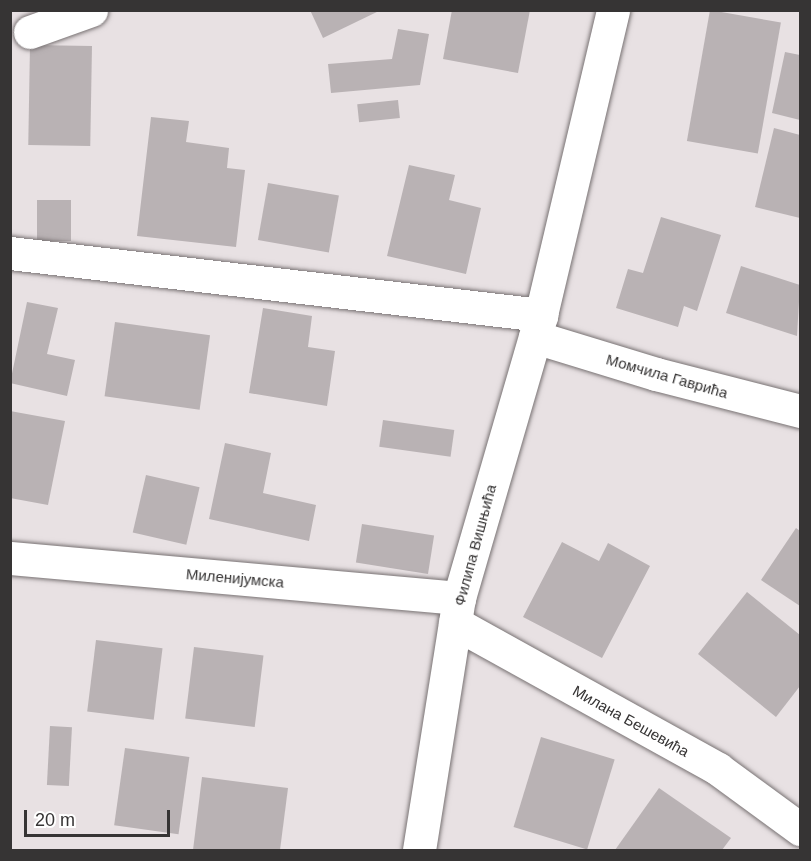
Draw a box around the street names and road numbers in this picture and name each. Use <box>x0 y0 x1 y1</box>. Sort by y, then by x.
street label: Момчила Гаврића <box>604 350 730 402</box>
street label: Филипа Вишњића <box>450 482 500 608</box>
street label: Миленијумска <box>185 565 285 591</box>
street label: Милана Бешевића <box>570 682 692 760</box>

